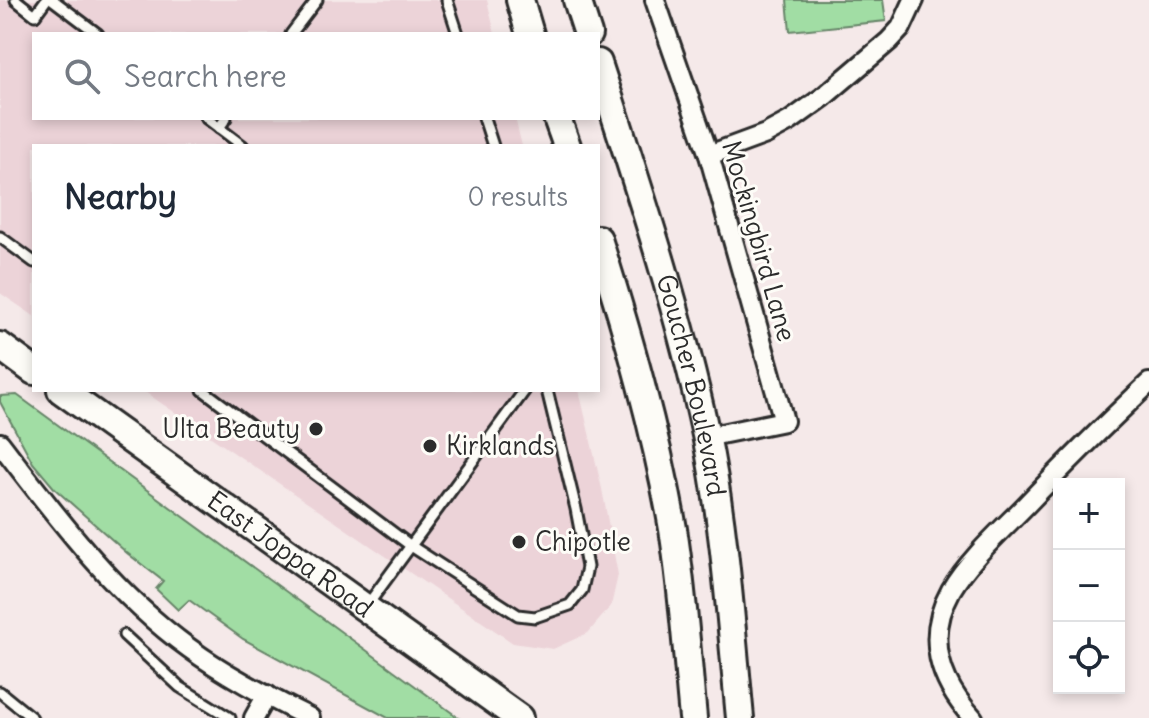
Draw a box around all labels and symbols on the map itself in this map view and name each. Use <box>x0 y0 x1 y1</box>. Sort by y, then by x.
street label: Mockingbird Lane <box>715 137 804 345</box>
street label: Goucher Boulevard <box>650 270 734 499</box>
place label: Ulta Beauty <box>162 412 300 445</box>
marker: Ulta Beauty <box>307 420 325 438</box>
place label: Kirklands <box>446 429 555 462</box>
marker: Kirklands <box>421 437 439 455</box>
street label: East Joppa Road <box>201 483 380 624</box>
place label: Chipotle <box>535 525 631 558</box>
marker: Chipotle <box>510 533 528 551</box>

